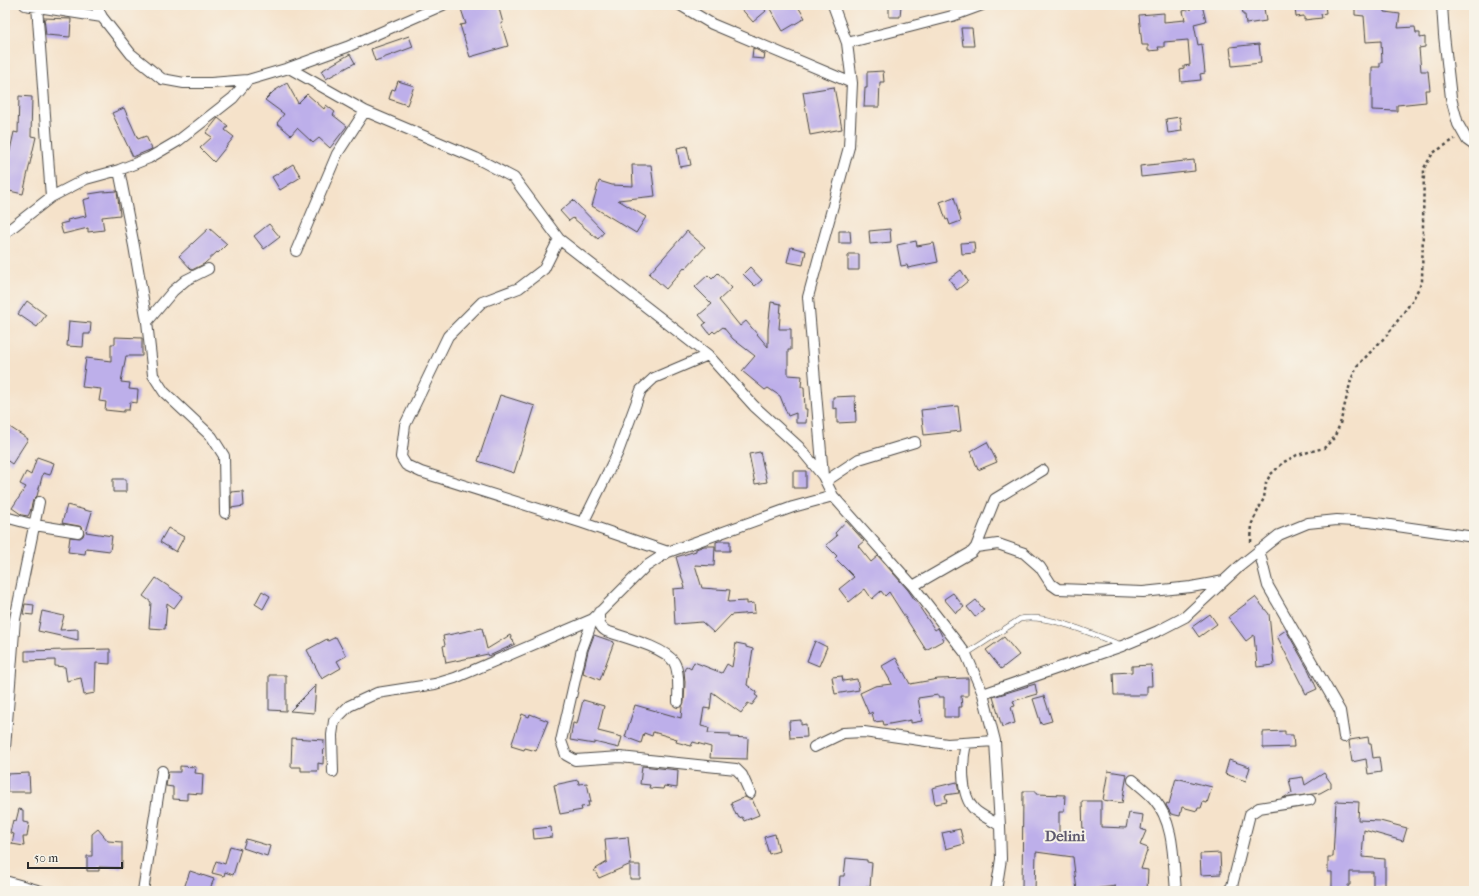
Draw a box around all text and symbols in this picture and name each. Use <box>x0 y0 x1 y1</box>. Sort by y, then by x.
district label: Delini <box>1045 827 1086 845</box>
scale bar <box>28 844 122 870</box>
text: 50 m <box>34 851 58 865</box>

